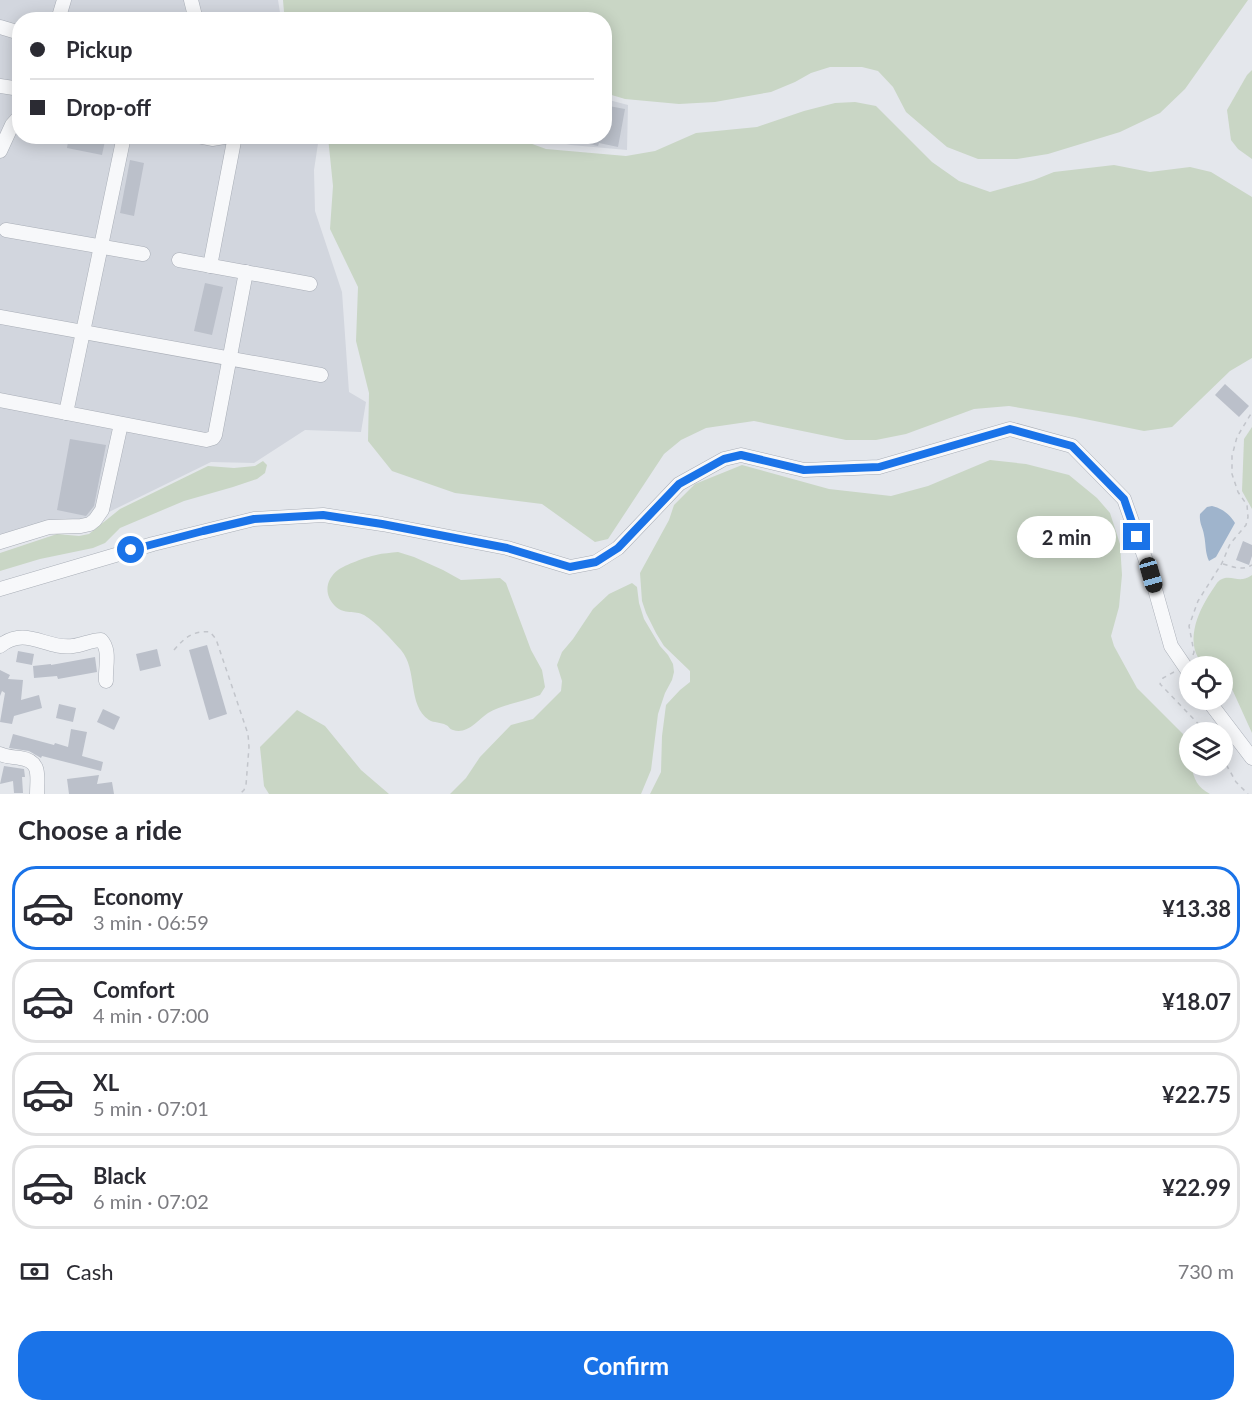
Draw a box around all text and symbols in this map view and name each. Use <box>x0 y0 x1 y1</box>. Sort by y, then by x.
text: Pickup <box>66 36 132 63</box>
text: Drop-off <box>66 94 151 121</box>
callout: 2 min <box>1017 516 1116 558</box>
route end <box>1123 523 1150 550</box>
text: 2 min <box>1042 525 1091 549</box>
route start <box>117 536 144 563</box>
car <box>1137 555 1165 595</box>
map controls <box>1179 656 1233 776</box>
button: locate <box>1179 656 1233 710</box>
button: layers <box>1179 722 1233 776</box>
text: Choose a ride <box>18 813 182 846</box>
icon: car <box>21 881 75 935</box>
text: Economy <box>93 883 183 910</box>
text: ¥13.38 <box>1162 895 1231 922</box>
text: 3 min · 06:59 <box>93 910 209 934</box>
icon: car <box>21 974 75 1028</box>
text: Comfort <box>93 976 175 1003</box>
text: ¥18.07 <box>1162 988 1231 1015</box>
text: 4 min · 07:00 <box>93 1003 209 1027</box>
icon: car <box>21 1067 75 1121</box>
text: XL <box>93 1069 119 1096</box>
text: ¥22.75 <box>1162 1081 1231 1108</box>
text: 5 min · 07:01 <box>93 1096 209 1120</box>
icon: car <box>21 1160 75 1214</box>
text: Black <box>93 1162 146 1189</box>
text: ¥22.99 <box>1162 1174 1231 1201</box>
text: 6 min · 07:02 <box>93 1189 209 1213</box>
icon: cash <box>18 1255 51 1288</box>
text: Cash <box>66 1258 113 1285</box>
text: 730 m <box>1178 1259 1234 1283</box>
button: Confirm <box>18 1331 1234 1400</box>

